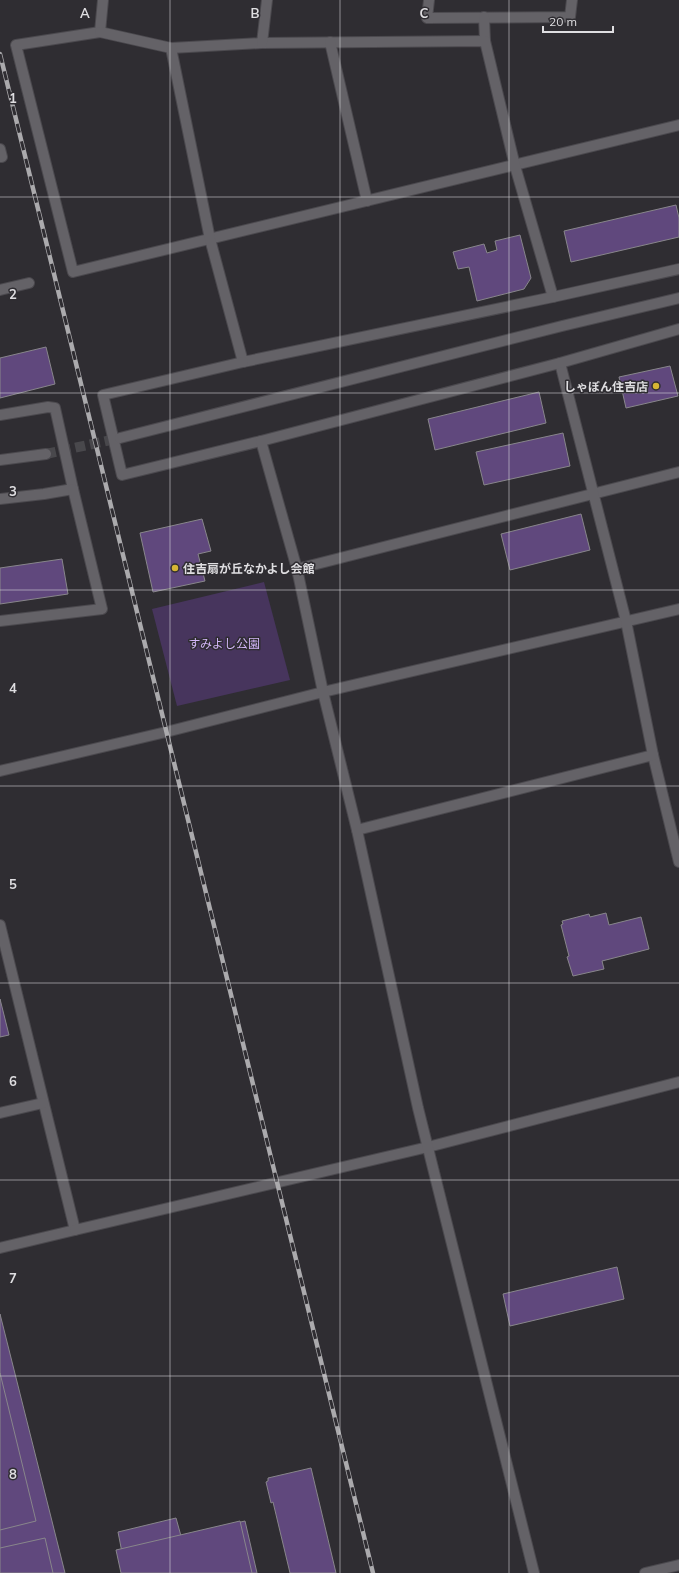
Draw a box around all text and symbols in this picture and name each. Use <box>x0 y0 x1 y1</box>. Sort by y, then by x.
text: A <box>80 5 90 21</box>
text: B <box>251 5 260 21</box>
text: C <box>420 5 429 21</box>
scale bar <box>543 8 613 34</box>
text: 20 m <box>549 14 577 29</box>
text: 1 <box>9 90 17 106</box>
text: 2 <box>9 286 17 302</box>
place label: しゃぼん住吉店 <box>564 379 648 394</box>
marker: しゃぼん住吉店 <box>651 381 661 391</box>
text: 3 <box>9 483 17 499</box>
place label: 住吉扇が丘なかよし会館 <box>183 561 314 576</box>
marker: 住吉扇が丘なかよし会館 <box>170 563 180 573</box>
park label: すみよし公園 <box>188 636 260 651</box>
text: 4 <box>9 680 17 696</box>
text: 5 <box>9 876 17 892</box>
text: 6 <box>9 1073 17 1089</box>
text: 7 <box>9 1270 17 1286</box>
text: 8 <box>9 1466 17 1482</box>

